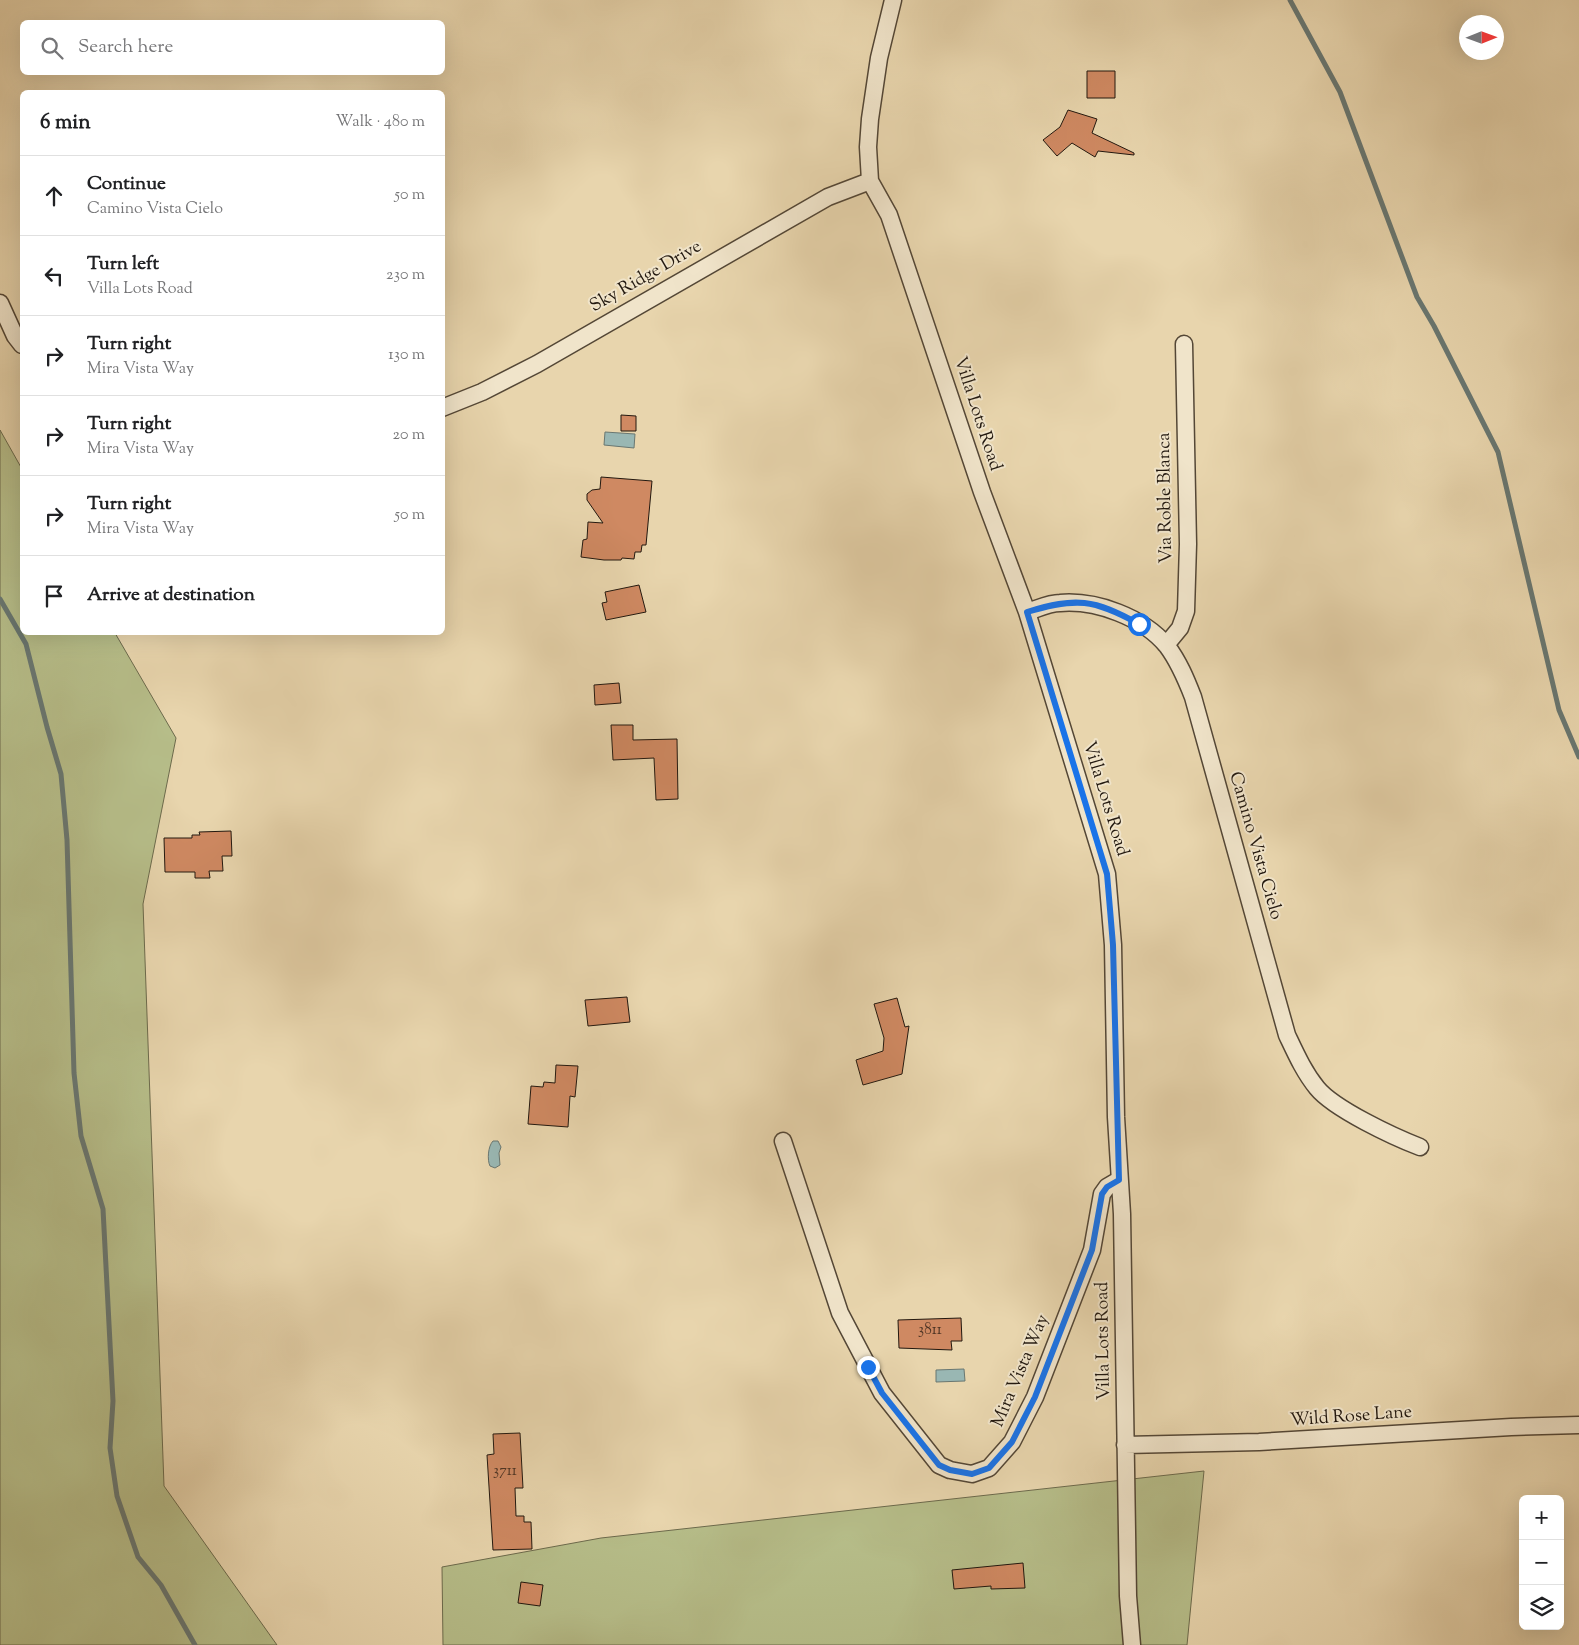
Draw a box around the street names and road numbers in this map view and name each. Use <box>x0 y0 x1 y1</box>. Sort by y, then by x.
street label: Sky Ridge Drive <box>585 234 707 320</box>
street label: Villa Lots Road <box>946 353 1008 475</box>
street label: Via Roble Blanca <box>1152 432 1180 564</box>
street label: Villa Lots Road <box>1075 738 1135 860</box>
street label: Camino Vista Cielo <box>1221 769 1289 923</box>
street label: Villa Lots Road <box>1090 1281 1118 1401</box>
street label: Mira Vista Way <box>986 1311 1056 1431</box>
street label: Wild Rose Lane <box>1289 1400 1413 1434</box>

